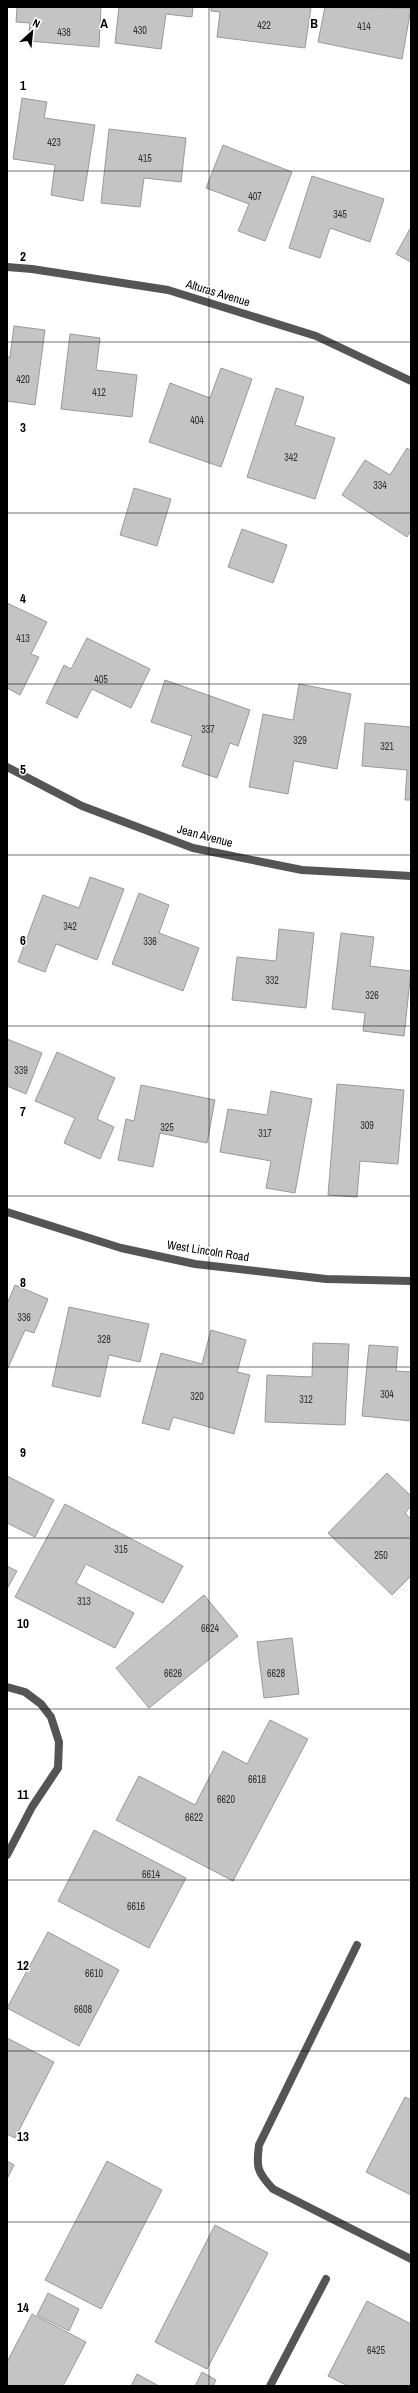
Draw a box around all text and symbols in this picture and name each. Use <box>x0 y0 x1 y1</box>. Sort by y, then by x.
north arrow <box>12 12 52 52</box>
text: N <box>30 15 43 31</box>
text: A <box>100 15 108 32</box>
text: B <box>310 15 318 32</box>
house number: 422 <box>257 19 271 32</box>
house number: 414 <box>357 20 371 33</box>
house number: 430 <box>133 24 147 37</box>
house number: 438 <box>57 26 71 39</box>
text: 1 <box>20 77 26 94</box>
house number: 423 <box>47 136 61 149</box>
house number: 415 <box>138 152 152 165</box>
house number: 407 <box>248 190 262 203</box>
house number: 345 <box>333 208 347 221</box>
text: 2 <box>20 248 26 265</box>
street label: Alturas Avenue <box>183 275 252 310</box>
house number: 420 <box>16 373 30 386</box>
house number: 412 <box>92 386 106 399</box>
house number: 404 <box>190 414 204 427</box>
text: 3 <box>20 419 26 436</box>
house number: 342 <box>284 451 298 464</box>
house number: 334 <box>373 479 387 492</box>
text: 4 <box>20 590 26 607</box>
house number: 413 <box>16 632 30 645</box>
house number: 405 <box>94 673 108 686</box>
house number: 337 <box>201 723 215 736</box>
house number: 329 <box>293 734 307 747</box>
house number: 321 <box>380 740 394 753</box>
text: 5 <box>20 761 26 778</box>
street label: Jean Avenue <box>176 821 234 851</box>
house number: 342 <box>63 920 77 933</box>
text: 6 <box>20 932 26 949</box>
house number: 336 <box>143 935 157 948</box>
house number: 332 <box>265 974 279 987</box>
house number: 326 <box>365 989 379 1002</box>
house number: 339 <box>14 1064 28 1077</box>
text: 7 <box>20 1103 26 1120</box>
house number: 309 <box>360 1119 374 1132</box>
house number: 325 <box>160 1121 174 1134</box>
house number: 317 <box>258 1127 272 1140</box>
street label: West Lincoln Road <box>166 1237 250 1265</box>
text: 8 <box>20 1274 26 1291</box>
house number: 336 <box>17 1311 31 1324</box>
house number: 328 <box>97 1333 111 1346</box>
house number: 304 <box>380 1388 394 1401</box>
house number: 320 <box>190 1390 204 1403</box>
house number: 312 <box>299 1393 313 1406</box>
text: 9 <box>20 1444 26 1461</box>
house number: 315 <box>114 1543 128 1556</box>
house number: 250 <box>374 1549 388 1562</box>
house number: 313 <box>77 1595 91 1608</box>
text: 10 <box>17 1615 29 1632</box>
house number: 6624 <box>201 1622 220 1635</box>
house number: 6626 <box>164 1667 183 1680</box>
house number: 6628 <box>267 1667 286 1680</box>
house number: 6618 <box>248 1773 267 1786</box>
text: 11 <box>17 1786 29 1803</box>
house number: 6620 <box>217 1793 236 1806</box>
house number: 6622 <box>185 1811 204 1824</box>
house number: 6614 <box>142 1868 161 1881</box>
house number: 6616 <box>127 1900 146 1913</box>
text: 12 <box>17 1957 29 1974</box>
house number: 6610 <box>85 1967 104 1980</box>
house number: 6608 <box>74 2003 93 2016</box>
text: 13 <box>17 2128 29 2145</box>
text: 14 <box>17 2299 29 2316</box>
house number: 6425 <box>367 2344 386 2357</box>

